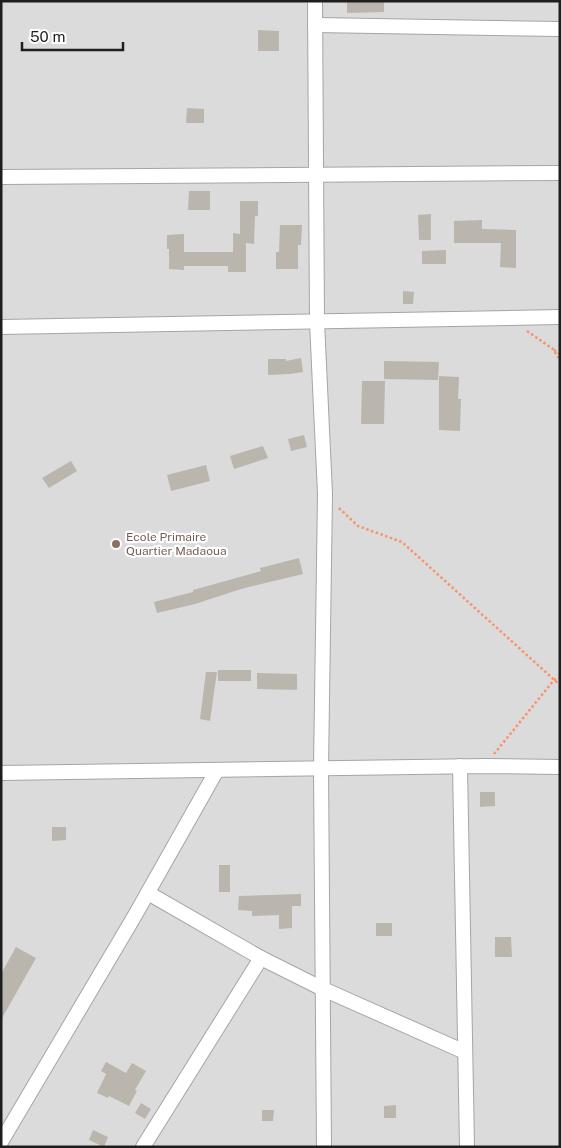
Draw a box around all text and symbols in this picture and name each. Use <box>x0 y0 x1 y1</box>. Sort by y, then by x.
scale bar <box>22 20 124 52</box>
text: 50 m <box>30 28 65 45</box>
place label: Ecole Primaire Quartier Madaoua <box>126 530 227 558</box>
marker: Ecole Primaire Quartier Madaoua <box>110 538 122 550</box>

